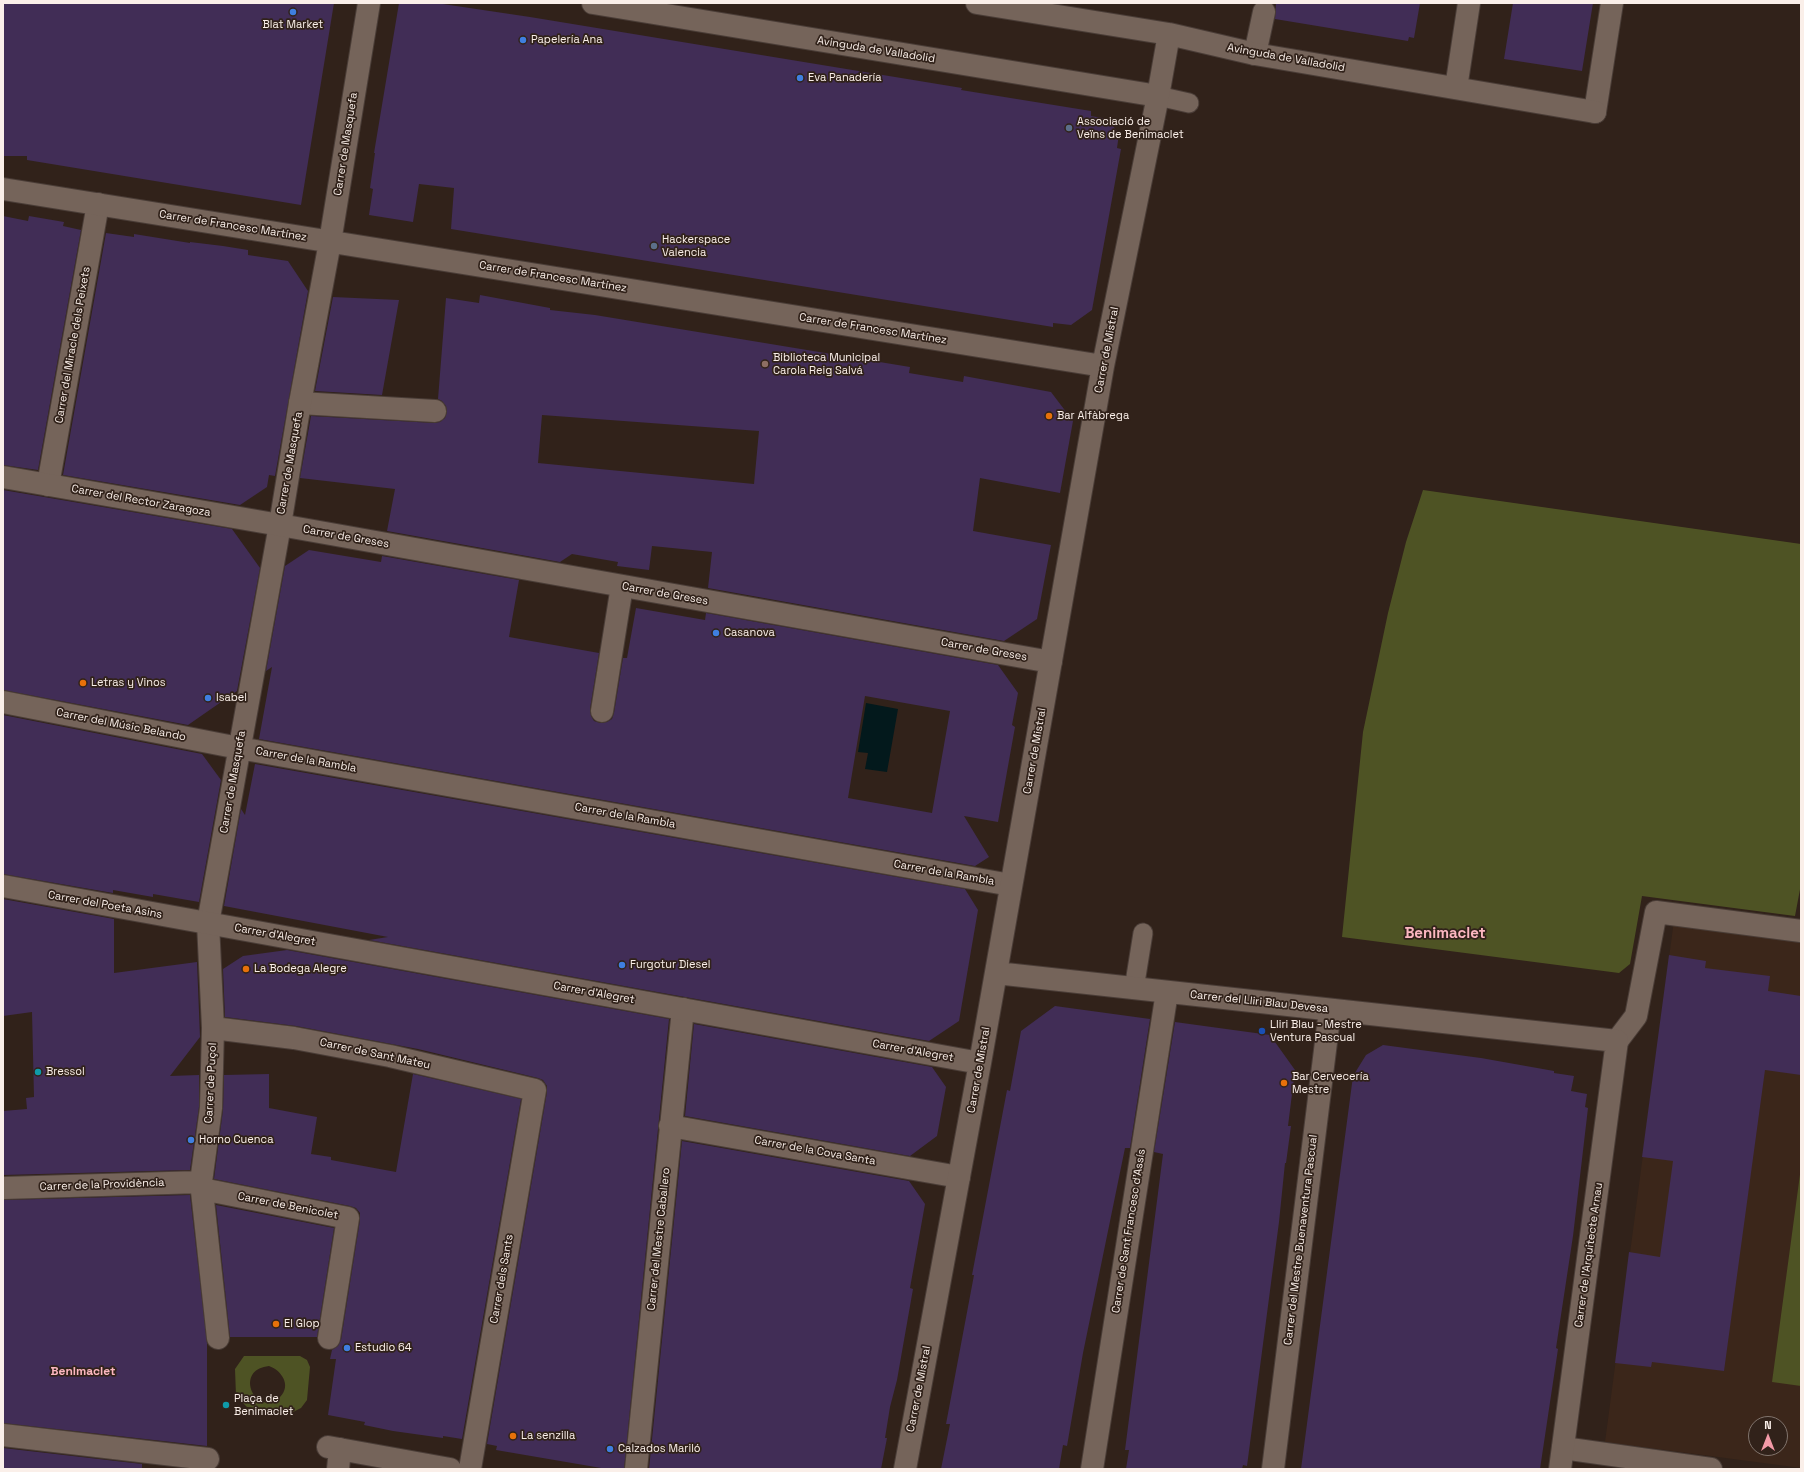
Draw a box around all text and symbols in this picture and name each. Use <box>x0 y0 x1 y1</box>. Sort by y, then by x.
marker: Blat Market <box>288 7 298 17</box>
place label: Blat Market <box>263 18 323 32</box>
place label: Papelería Ana <box>531 33 603 47</box>
street label: Avinguda de Valladolid <box>816 34 936 66</box>
marker: Papelería Ana <box>518 35 528 45</box>
street label: Avinguda de Valladolid <box>1226 41 1346 75</box>
place label: Eva Panadería <box>808 71 882 85</box>
marker: Eva Panadería <box>795 73 805 83</box>
street label: Carrer de Masquefa <box>331 92 361 196</box>
place label: Associació de Veïns de Benimaclet <box>1077 115 1184 141</box>
marker: Associació de Veïns de Benimaclet <box>1064 123 1074 133</box>
street label: Carrer de Francesc Martínez <box>158 208 308 244</box>
place label: Hackerspace Valencia <box>662 233 730 259</box>
marker: Hackerspace Valencia <box>649 241 659 251</box>
street label: Carrer de Francesc Martínez <box>478 259 628 295</box>
street label: Carrer del Miracle dels Peixets <box>53 266 93 424</box>
street label: Carrer de Mistral <box>1092 306 1122 394</box>
street label: Carrer de Francesc Martínez <box>798 311 948 347</box>
place label: Biblioteca Municipal Carola Reig Salvá <box>773 351 880 377</box>
marker: Biblioteca Municipal Carola Reig Salvá <box>760 359 770 369</box>
place label: Bar Alfàbrega <box>1057 409 1129 423</box>
street label: Carrer de Masquefa <box>274 411 306 515</box>
marker: Bar Alfàbrega <box>1044 411 1054 421</box>
street label: Carrer del Rector Zaragoza <box>70 482 212 520</box>
street label: Carrer de Greses <box>302 523 390 551</box>
street label: Carrer de Greses <box>621 580 709 608</box>
place label: Casanova <box>724 626 775 640</box>
marker: Casanova <box>711 628 721 638</box>
street label: Carrer de Greses <box>940 636 1028 664</box>
place label: Letras y Vinos <box>91 676 166 690</box>
marker: Letras y Vinos <box>78 678 88 688</box>
place label: Isabel <box>216 691 247 705</box>
marker: Isabel <box>203 693 213 703</box>
street label: Carrer del Músic Belando <box>55 706 187 744</box>
street label: Carrer de Mistral <box>1021 707 1049 795</box>
street label: Carrer de Masquefa <box>217 730 249 834</box>
street label: Carrer de la Rambla <box>255 745 357 775</box>
street label: Carrer de la Rambla <box>574 801 676 831</box>
street label: Carrer de la Rambla <box>893 858 995 888</box>
street label: Carrer del Poeta Asins <box>47 888 163 922</box>
street label: Carrer d'Alegret <box>233 921 317 949</box>
district label: Benimaclet <box>1404 925 1486 943</box>
place label: Furgotur Diesel <box>630 958 711 972</box>
marker: Furgotur Diesel <box>617 960 627 970</box>
place label: La Bodega Alegre <box>254 962 347 976</box>
marker: La Bodega Alegre <box>241 964 251 974</box>
street label: Carrer d'Alegret <box>552 979 636 1007</box>
street label: Carrer del Lliri Blau Devesa <box>1189 988 1329 1016</box>
place label: Lliri Blau - Mestre Ventura Pascual <box>1270 1018 1362 1044</box>
street label: Carrer de Mistral <box>965 1026 993 1114</box>
marker: Lliri Blau - Mestre Ventura Pascual <box>1257 1026 1267 1036</box>
street label: Carrer de Sant Mateu <box>319 1036 431 1072</box>
street label: Carrer d'Alegret <box>871 1037 955 1065</box>
street label: Carrer de Puçol <box>202 1042 220 1124</box>
place label: Bressol <box>46 1065 85 1079</box>
marker: Bressol <box>33 1067 43 1077</box>
place label: Bar Cervecería Mestre <box>1292 1070 1369 1096</box>
marker: Bar Cervecería Mestre <box>1279 1078 1289 1088</box>
place label: Horno Cuenca <box>199 1133 273 1147</box>
street label: Carrer de la Cova Santa <box>753 1134 877 1168</box>
street label: Carrer del Mestre Buenaventura Pascual <box>1282 1134 1320 1346</box>
marker: Horno Cuenca <box>186 1135 196 1145</box>
street label: Carrer de Sant Francesc d'Assís <box>1109 1148 1149 1314</box>
street label: Carrer del Mestre Caballero <box>645 1167 673 1311</box>
street label: Carrer de la Providència <box>39 1176 165 1194</box>
street label: Carrer de l'Arquitecte Arnau <box>1572 1182 1606 1328</box>
street label: Carrer de Benicolet <box>237 1190 339 1222</box>
street label: Carrer dels Sants <box>488 1233 516 1325</box>
place label: El Glop <box>284 1317 320 1331</box>
marker: El Glop <box>271 1319 281 1329</box>
place label: Estudio 64 <box>355 1341 412 1355</box>
marker: Estudio 64 <box>342 1343 352 1353</box>
street label: Carrer de Mistral <box>904 1345 934 1433</box>
district label: Benimaclet <box>51 1365 115 1379</box>
place label: Plaça de Benimaclet <box>234 1392 293 1418</box>
marker: Plaça de Benimaclet <box>221 1400 231 1410</box>
north arrow <box>1748 1416 1788 1456</box>
text: N <box>1764 1418 1772 1432</box>
place label: La senzilla <box>521 1429 575 1443</box>
marker: La senzilla <box>508 1431 518 1441</box>
place label: Calzados Mariló <box>618 1442 701 1456</box>
marker: Calzados Mariló <box>605 1444 615 1454</box>

